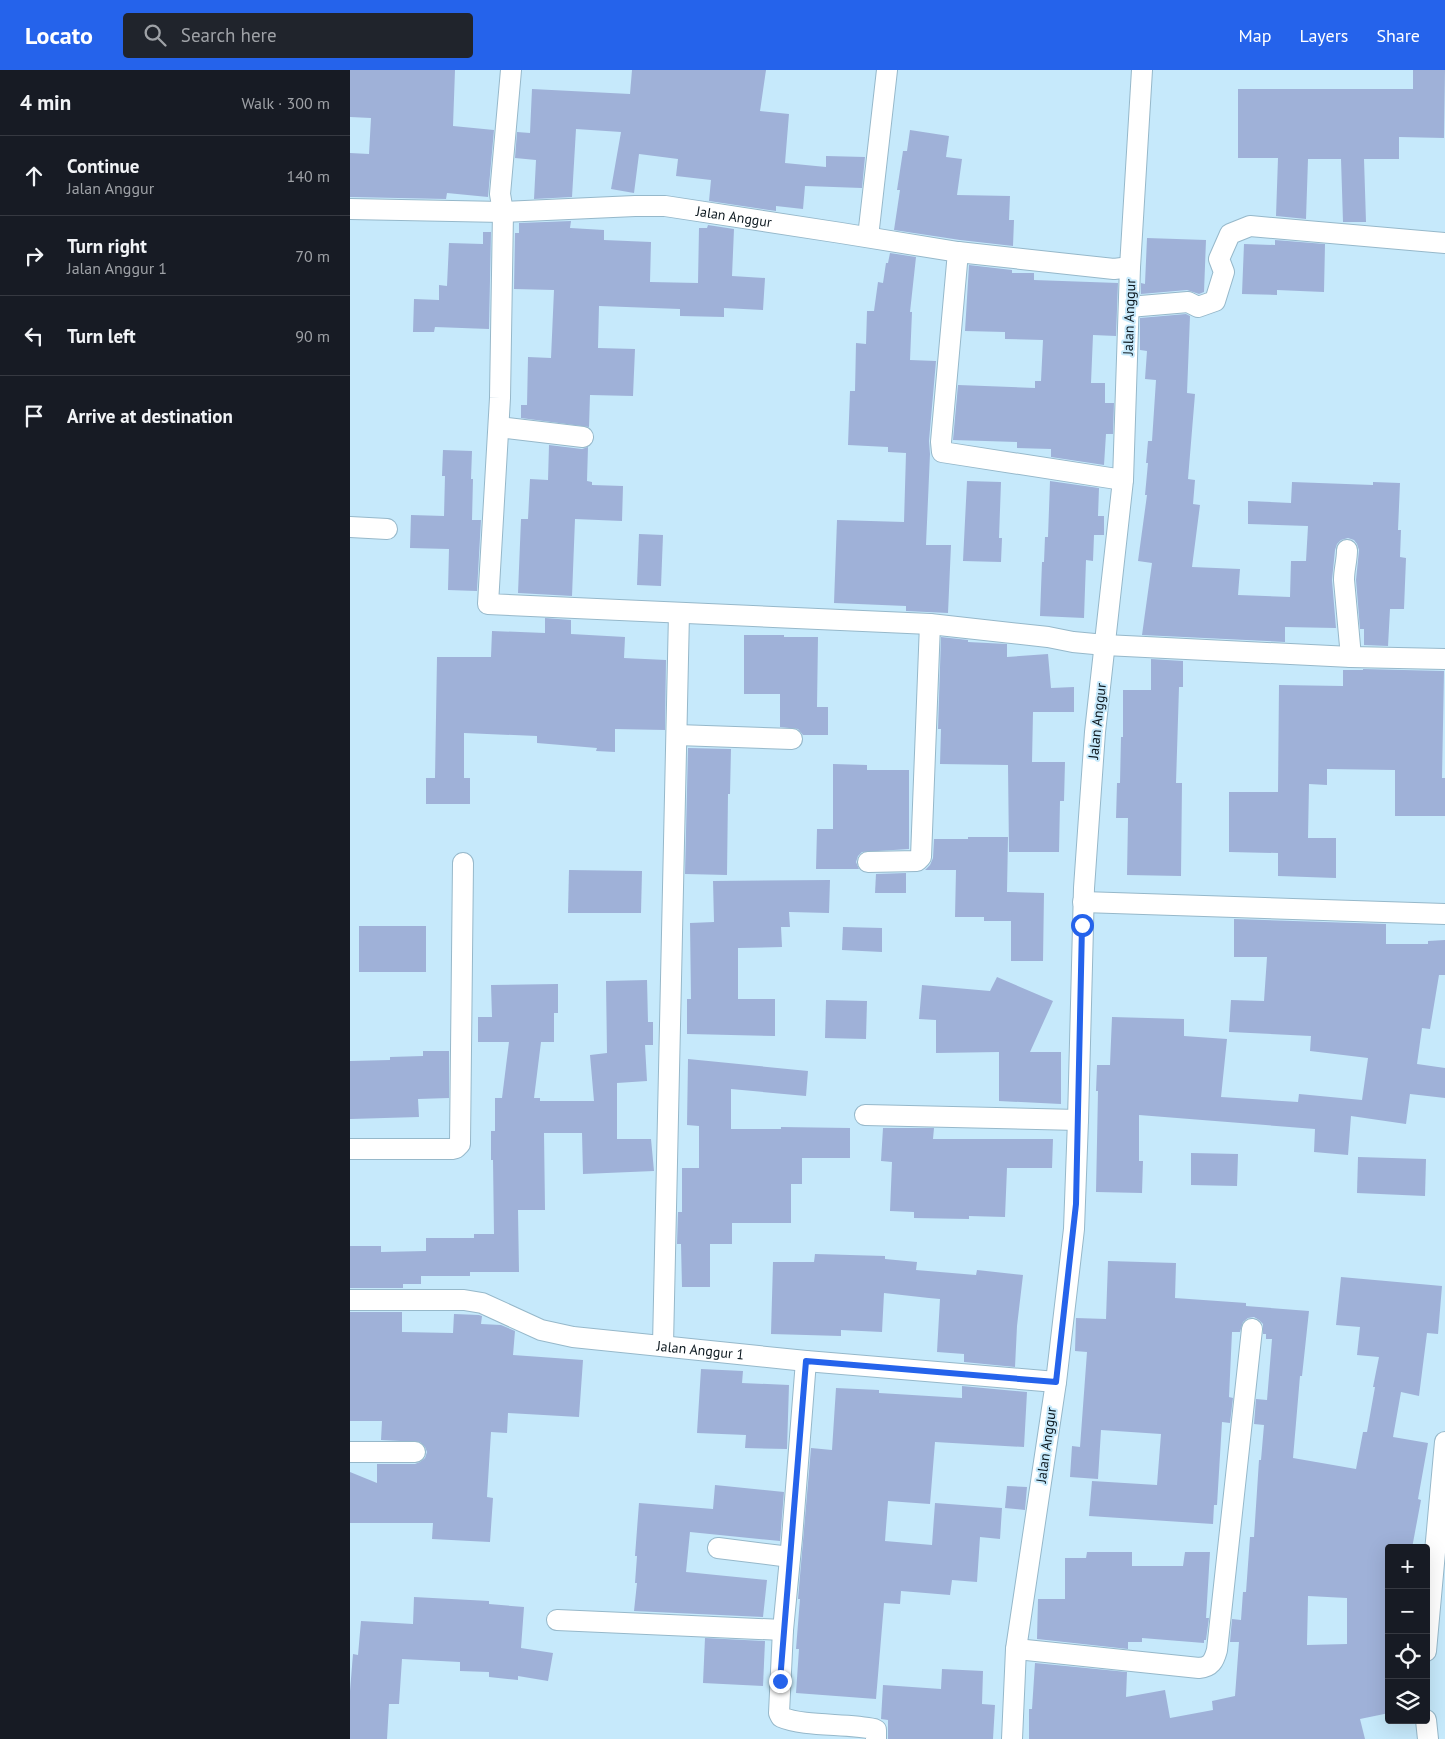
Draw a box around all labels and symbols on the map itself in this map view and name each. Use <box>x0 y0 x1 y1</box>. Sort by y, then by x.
street label: Jalan Anggur <box>694 202 773 231</box>
street label: Jalan Anggur <box>1119 278 1139 356</box>
street label: Jalan Anggur <box>1084 682 1110 761</box>
route start <box>1071 914 1094 937</box>
street label: Jalan Anggur 1 <box>655 1337 745 1364</box>
street label: Jalan Anggur <box>1032 1406 1060 1485</box>
route end <box>769 1670 792 1693</box>

